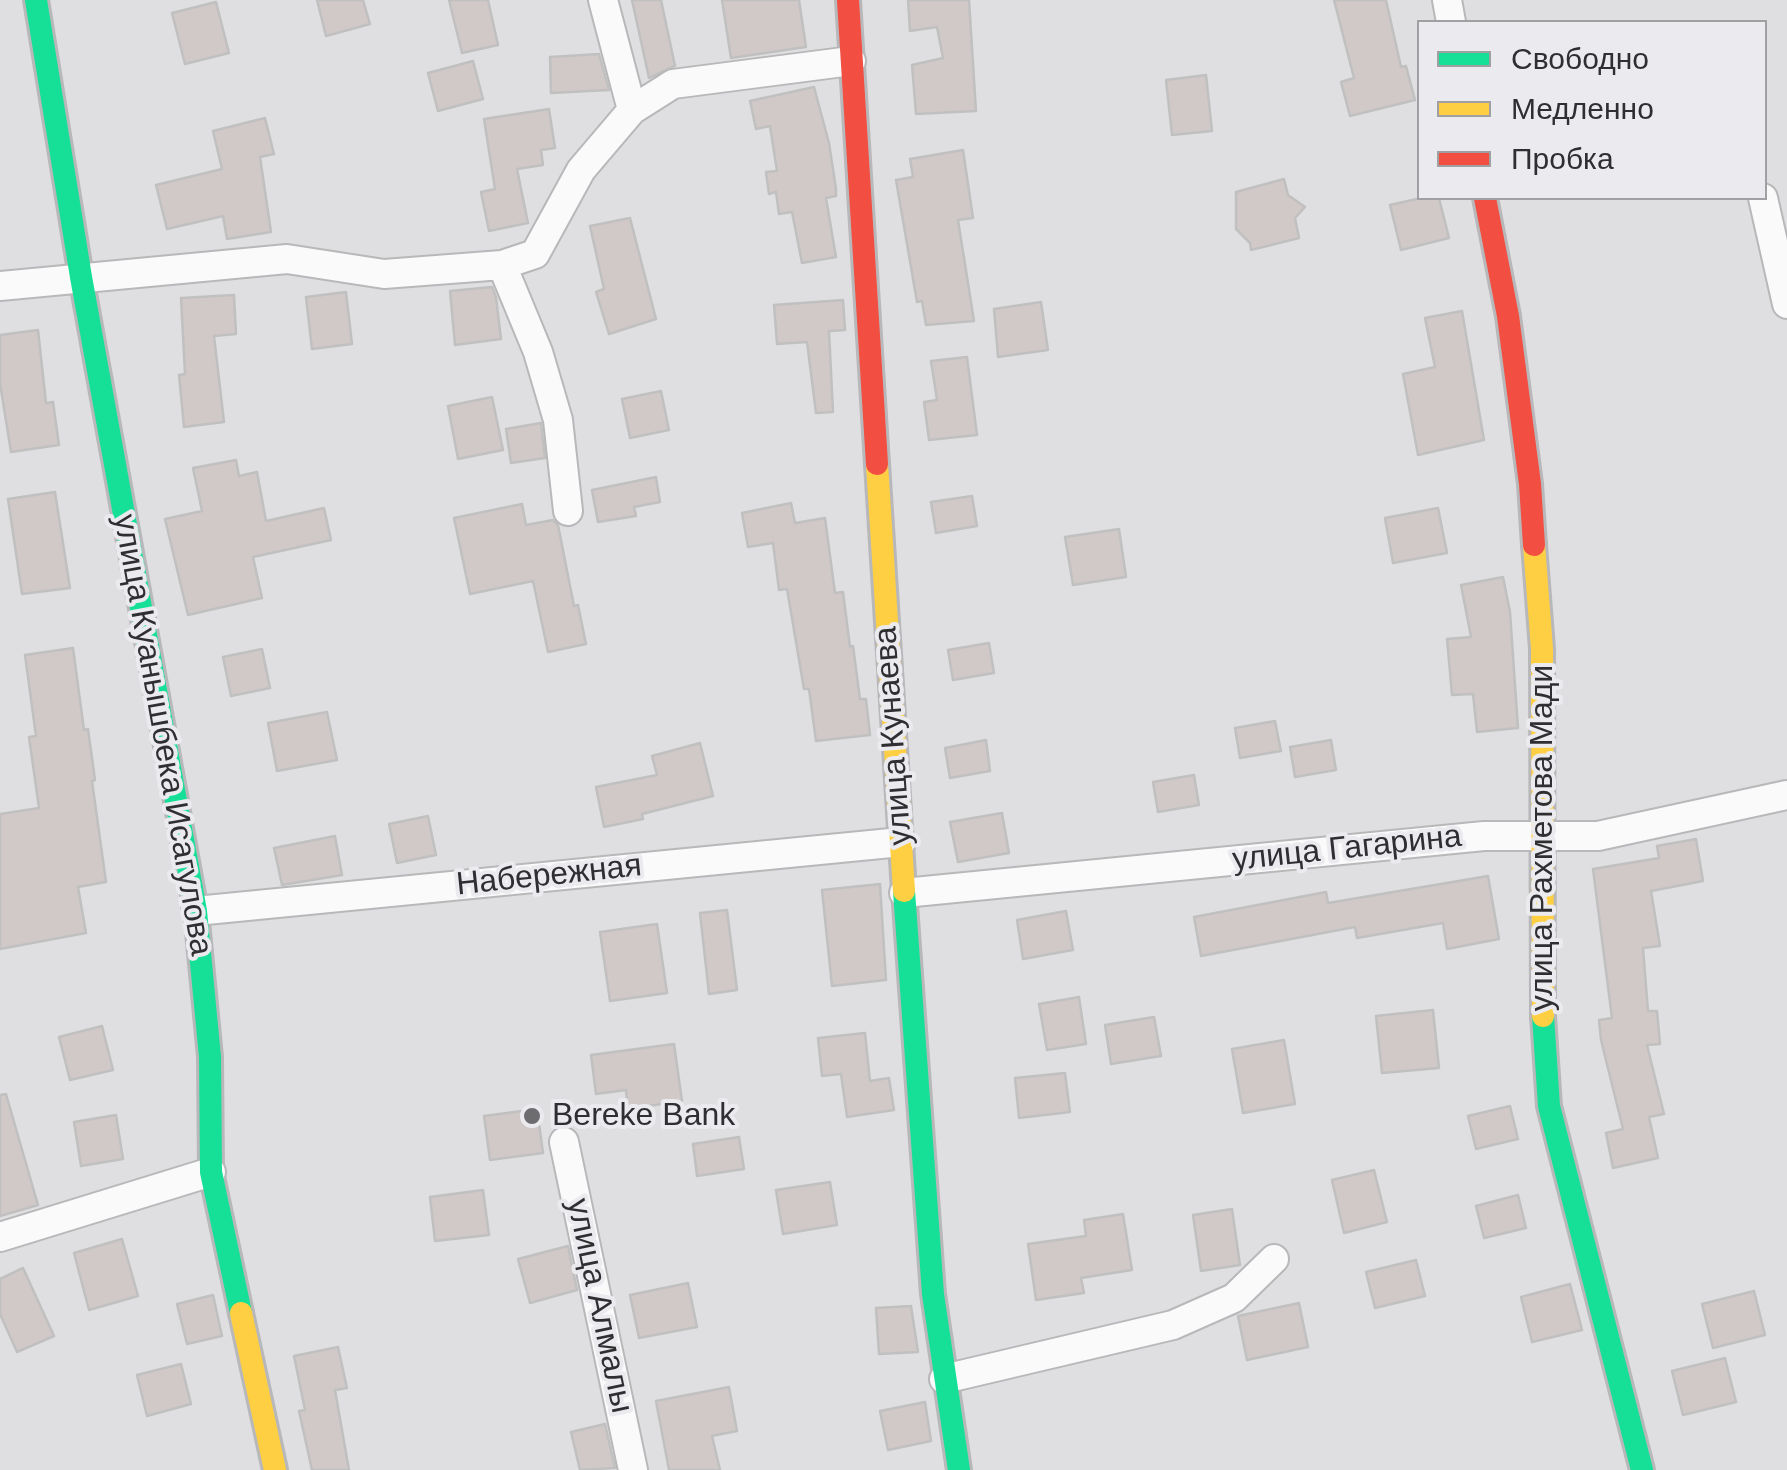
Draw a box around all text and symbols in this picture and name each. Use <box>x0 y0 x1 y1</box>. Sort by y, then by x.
legend <box>1417 20 1767 200</box>
text: Свободно <box>1511 42 1649 75</box>
text: Медленно <box>1511 92 1654 125</box>
text: Пробка <box>1511 142 1614 175</box>
street label: улица Куанышбека Исагулова <box>104 511 220 959</box>
street label: улица Кунаева <box>867 625 921 847</box>
street label: улица Рахметова Мади <box>1524 665 1562 1011</box>
street label: улица Гагарина <box>1231 818 1463 880</box>
street label: Набережная <box>454 847 644 905</box>
place label: Bereke Bank <box>552 1097 735 1135</box>
marker: Bereke Bank <box>521 1105 543 1127</box>
street label: улица Алмалы <box>558 1195 640 1417</box>

